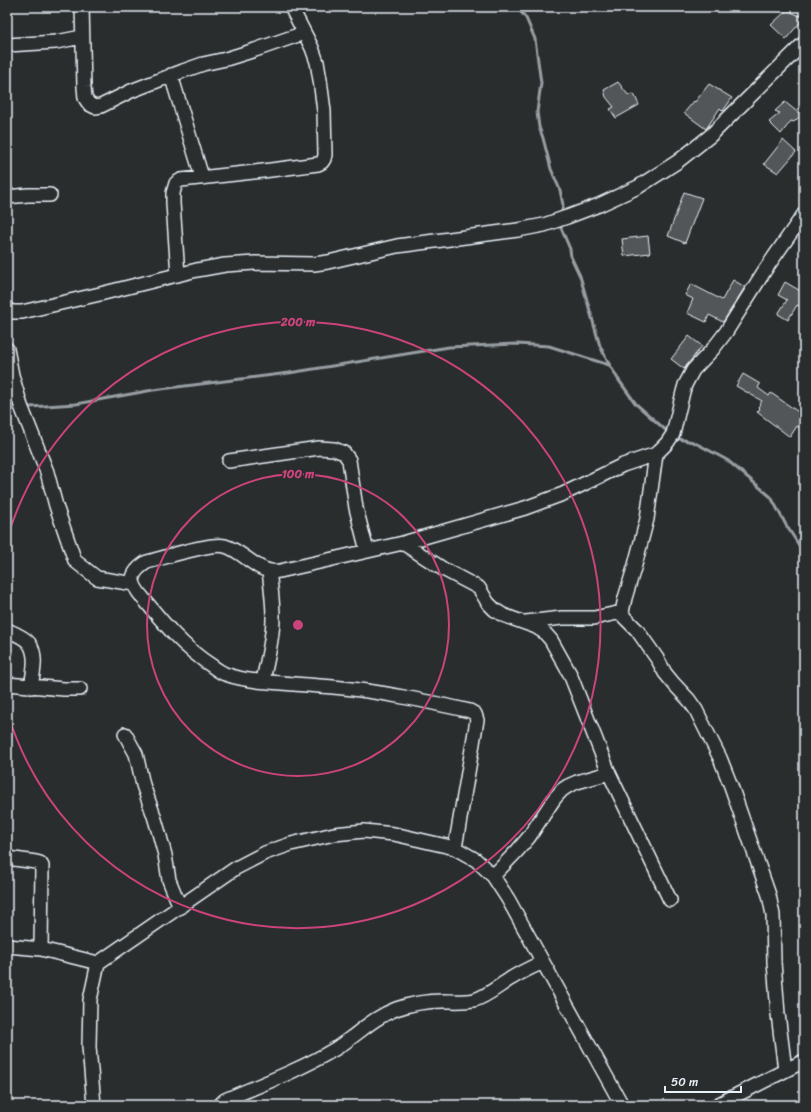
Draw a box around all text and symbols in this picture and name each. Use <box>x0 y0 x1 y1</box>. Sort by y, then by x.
text: 200 m <box>280 311 316 333</box>
text: 100 m <box>282 463 315 485</box>
centre of rings <box>291 618 305 632</box>
scale bar <box>665 1068 741 1094</box>
text: 50 m <box>671 1071 698 1093</box>

